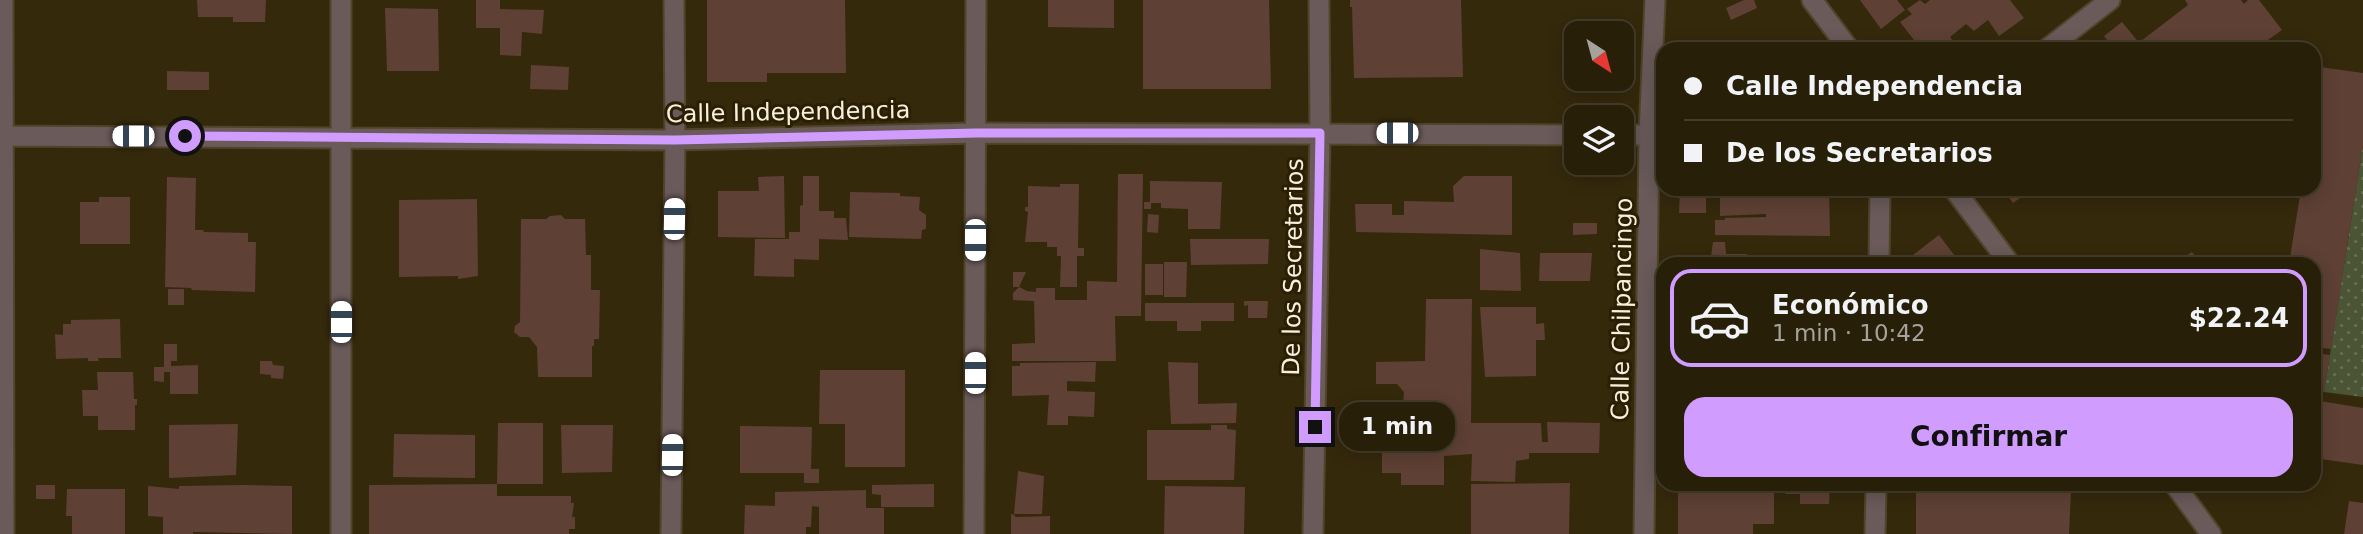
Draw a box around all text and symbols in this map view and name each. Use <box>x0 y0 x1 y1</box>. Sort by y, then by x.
north arrow <box>1564 21 1634 91</box>
map controls <box>1564 21 1634 175</box>
text: Calle Independencia <box>1726 71 2023 101</box>
street label: Calle Independencia <box>666 96 910 128</box>
button: layers <box>1564 105 1634 175</box>
route start <box>169 120 201 152</box>
car <box>1377 123 1419 144</box>
car <box>113 126 155 147</box>
text: De los Secretarios <box>1726 138 1993 168</box>
street label: De los Secretarios <box>1277 158 1309 376</box>
street label: Calle Chilpancingo <box>1606 197 1638 421</box>
car <box>664 198 685 240</box>
car <box>965 219 986 261</box>
icon: car <box>1688 287 1751 350</box>
text: Económico <box>1772 290 1929 320</box>
car <box>331 301 352 343</box>
text: $22.24 <box>2189 303 2289 333</box>
text: 1 min · 10:42 <box>1772 320 1926 346</box>
car <box>965 352 986 394</box>
button: Confirmar <box>1684 397 2293 477</box>
callout: 1 min <box>1340 402 1455 452</box>
route end <box>1299 411 1331 443</box>
text: 1 min <box>1361 413 1433 439</box>
car <box>662 434 683 476</box>

